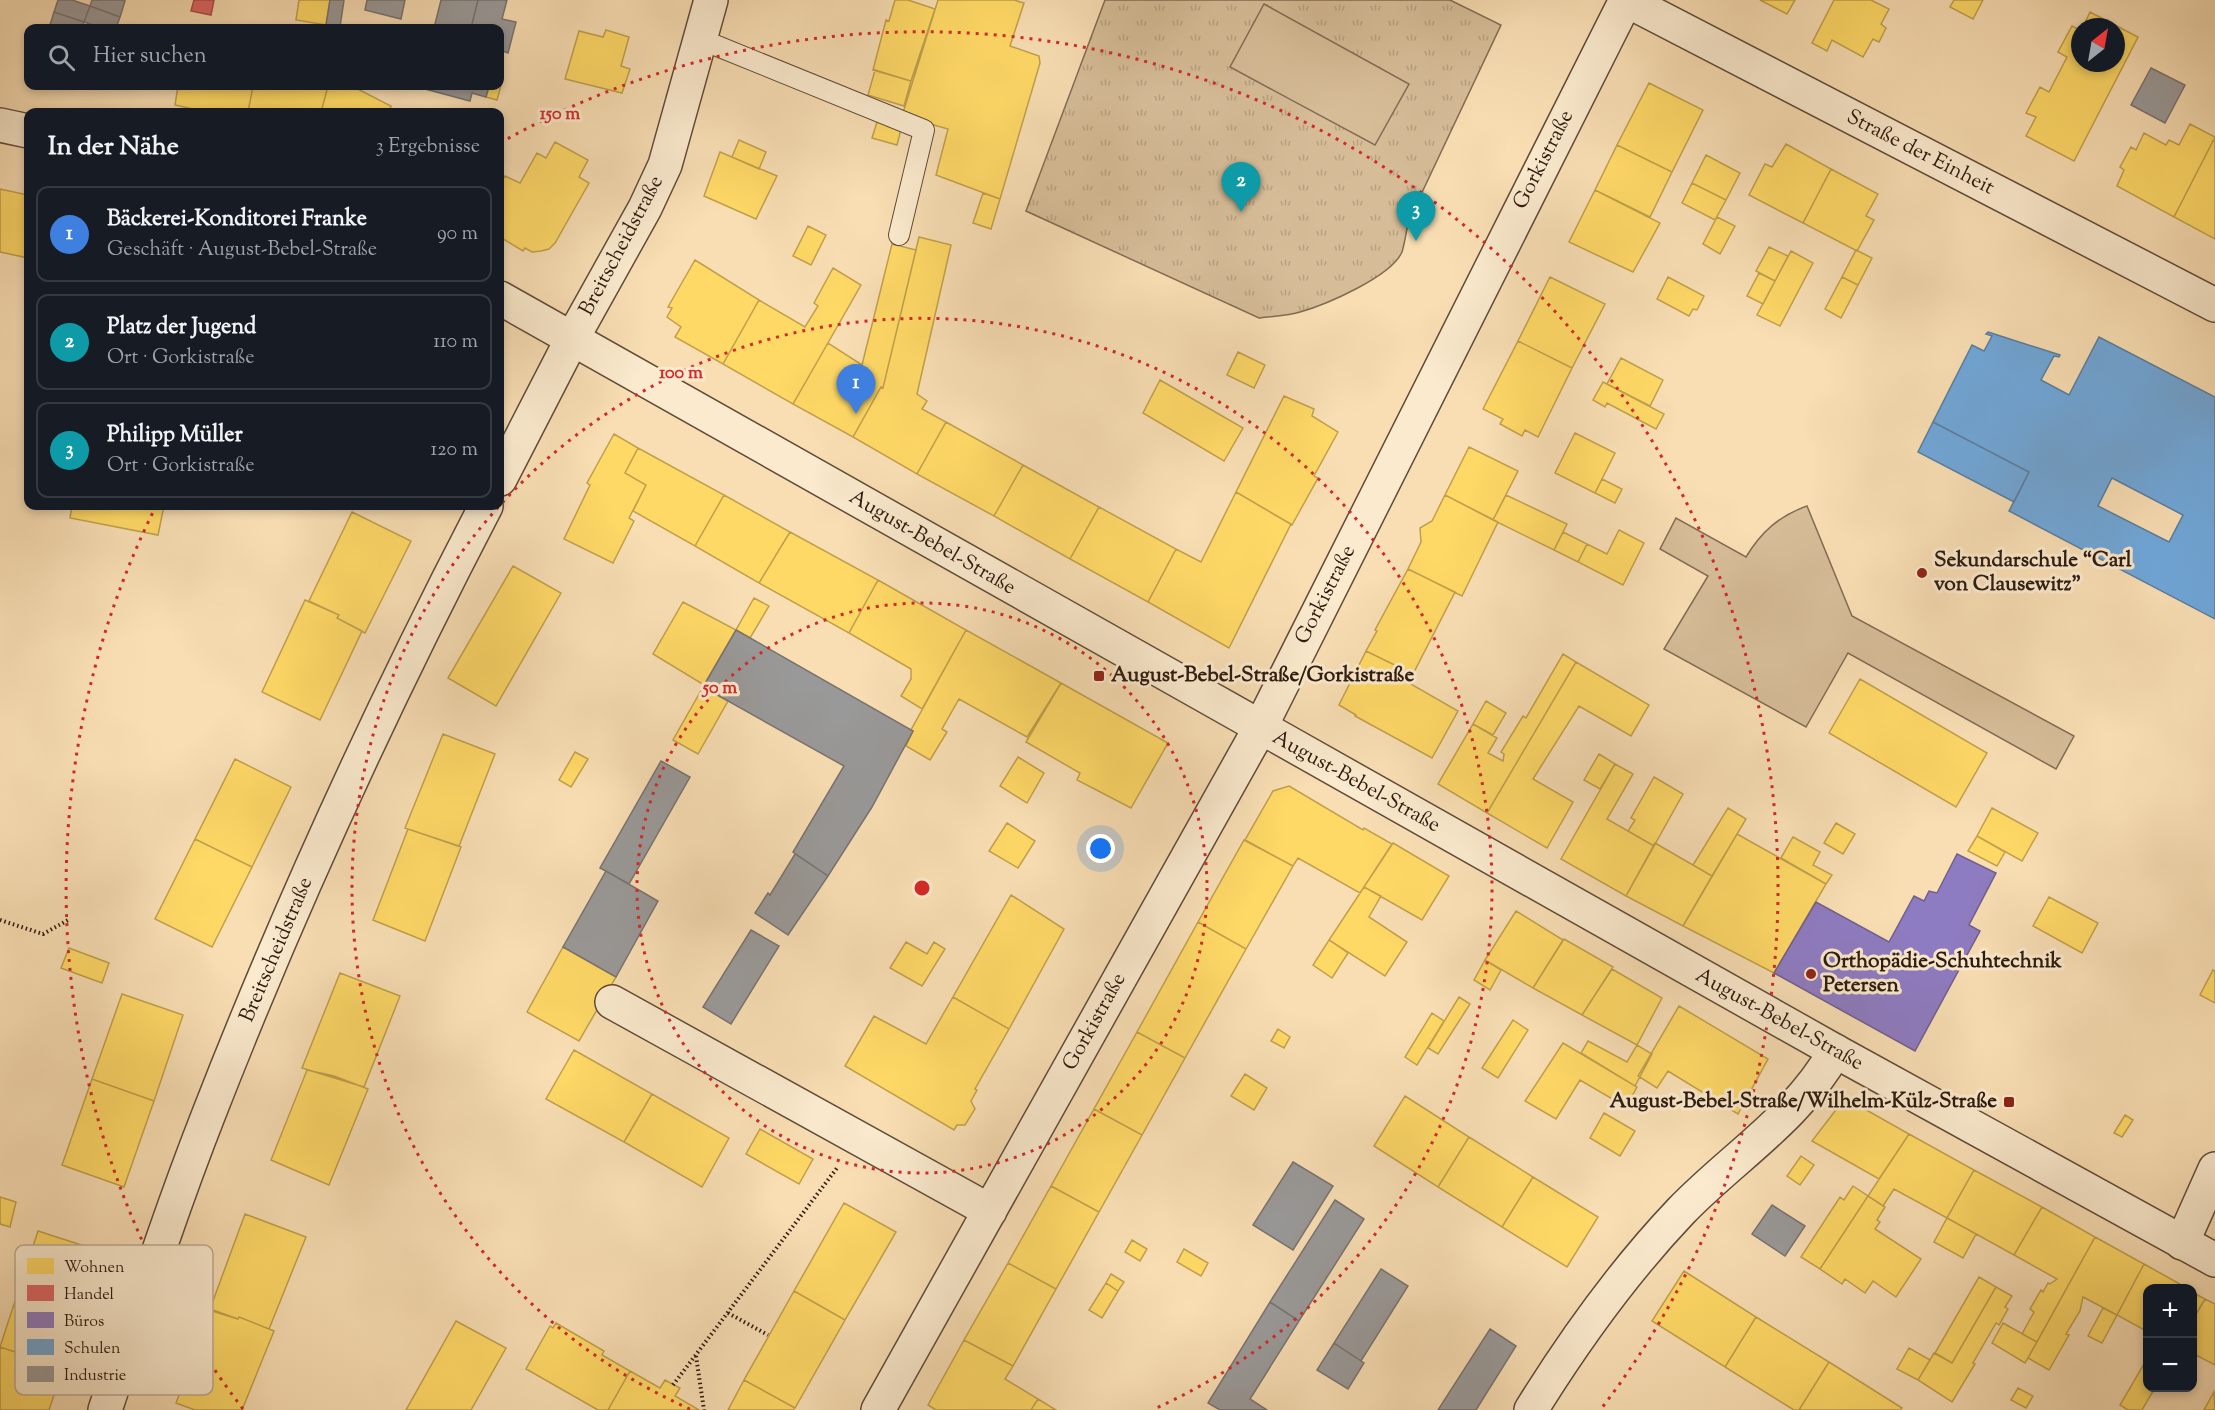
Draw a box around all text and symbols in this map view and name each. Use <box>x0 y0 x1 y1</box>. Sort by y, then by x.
north arrow <box>2071 18 2125 72</box>
search box <box>24 24 504 90</box>
icon: search <box>45 41 78 74</box>
text: Hier suchen <box>93 41 207 73</box>
text: 150 m <box>540 102 580 128</box>
street label: Straße der Einheit <box>1841 103 1999 203</box>
street label: Gorkistraße <box>1506 105 1582 215</box>
text: In der Nähe <box>48 129 179 166</box>
text: 3 Ergebnisse <box>376 133 480 162</box>
pin: 2 <box>1222 162 1260 212</box>
street label: Breitscheidstraße <box>572 171 672 321</box>
pin: 3 <box>1396 192 1436 241</box>
text: Bäckerei-Konditorei Franke <box>107 204 367 236</box>
text: 1 <box>66 220 73 249</box>
text: 90 m <box>437 220 478 249</box>
text: Geschäft · August-Bebel-Straße <box>107 236 377 265</box>
text: Platz der Jugend <box>107 312 257 344</box>
text: 2 <box>65 328 74 357</box>
text: 110 m <box>433 328 478 357</box>
text: Ort · Gorkistraße <box>107 344 255 373</box>
text: 100 m <box>659 361 703 387</box>
pin: 1 <box>836 364 876 414</box>
text: Philipp Müller <box>107 420 243 452</box>
text: 3 <box>65 436 74 465</box>
text: 120 m <box>430 436 478 465</box>
text: Ort · Gorkistraße <box>107 452 255 481</box>
street label: August-Bebel-Straße <box>843 483 1021 603</box>
street label: Gorkistraße <box>1288 540 1364 650</box>
place label: Sekundarschule “Carl von Clausewitz” <box>1934 546 2132 600</box>
marker: Sekundarschule “Carl von Clausewitz” <box>1915 566 1929 580</box>
place label: August-Bebel-Straße/Gorkistraße <box>1111 661 1414 691</box>
marker: August-Bebel-Straße/Gorkistraße <box>1092 669 1106 683</box>
text: 50 m <box>701 676 737 702</box>
street label: August-Bebel-Straße <box>1266 723 1446 841</box>
your location <box>1086 834 1115 863</box>
street label: Breitscheidstraße <box>233 873 321 1027</box>
centre of rings <box>912 878 932 898</box>
place label: Orthopädie-Schuhtechnik Petersen <box>1823 947 2062 1001</box>
street label: August-Bebel-Straße <box>1689 961 1869 1079</box>
marker: Orthopädie-Schuhtechnik Petersen <box>1804 967 1818 981</box>
street label: Gorkistraße <box>1056 968 1134 1076</box>
place label: August-Bebel-Straße/Wilhelm-Külz-Straße <box>1610 1087 1997 1117</box>
marker: August-Bebel-Straße/Wilhelm-Külz-Straße <box>2002 1095 2016 1109</box>
legend <box>15 1245 213 1395</box>
text: Wohnen <box>64 1257 125 1280</box>
text: Handel <box>64 1284 115 1307</box>
map controls <box>2143 1284 2197 1392</box>
button: + <box>2143 1284 2197 1338</box>
text: Büros <box>64 1311 104 1334</box>
text: Schulen <box>64 1338 121 1361</box>
button: − <box>2143 1338 2197 1392</box>
text: Industrie <box>64 1365 126 1388</box>

